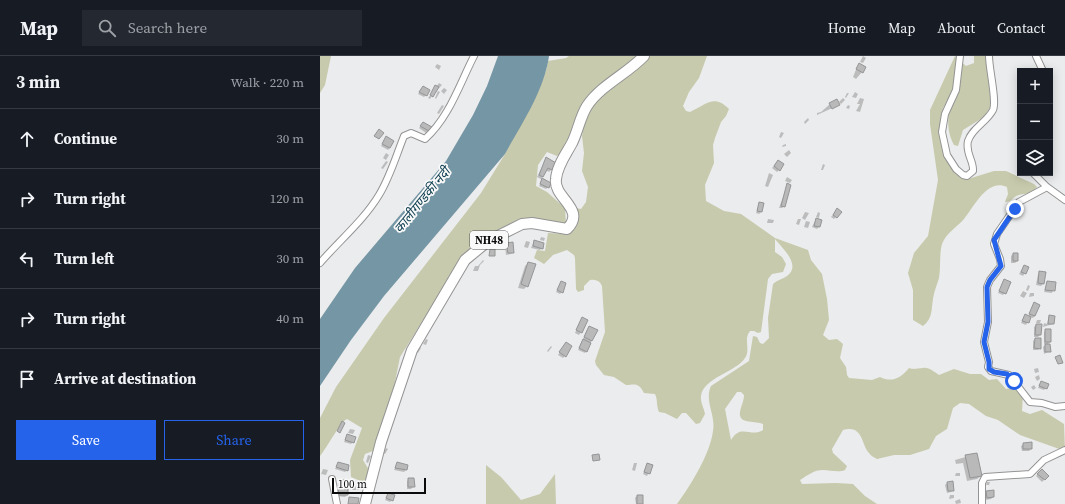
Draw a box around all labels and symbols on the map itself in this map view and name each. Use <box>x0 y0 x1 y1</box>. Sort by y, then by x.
water label: कालीगण्डकी नदी <box>390 162 455 236</box>
route end <box>1006 200 1024 218</box>
road number: NH48 <box>470 231 508 249</box>
route start <box>1005 372 1023 390</box>
scale bar <box>332 476 426 495</box>

